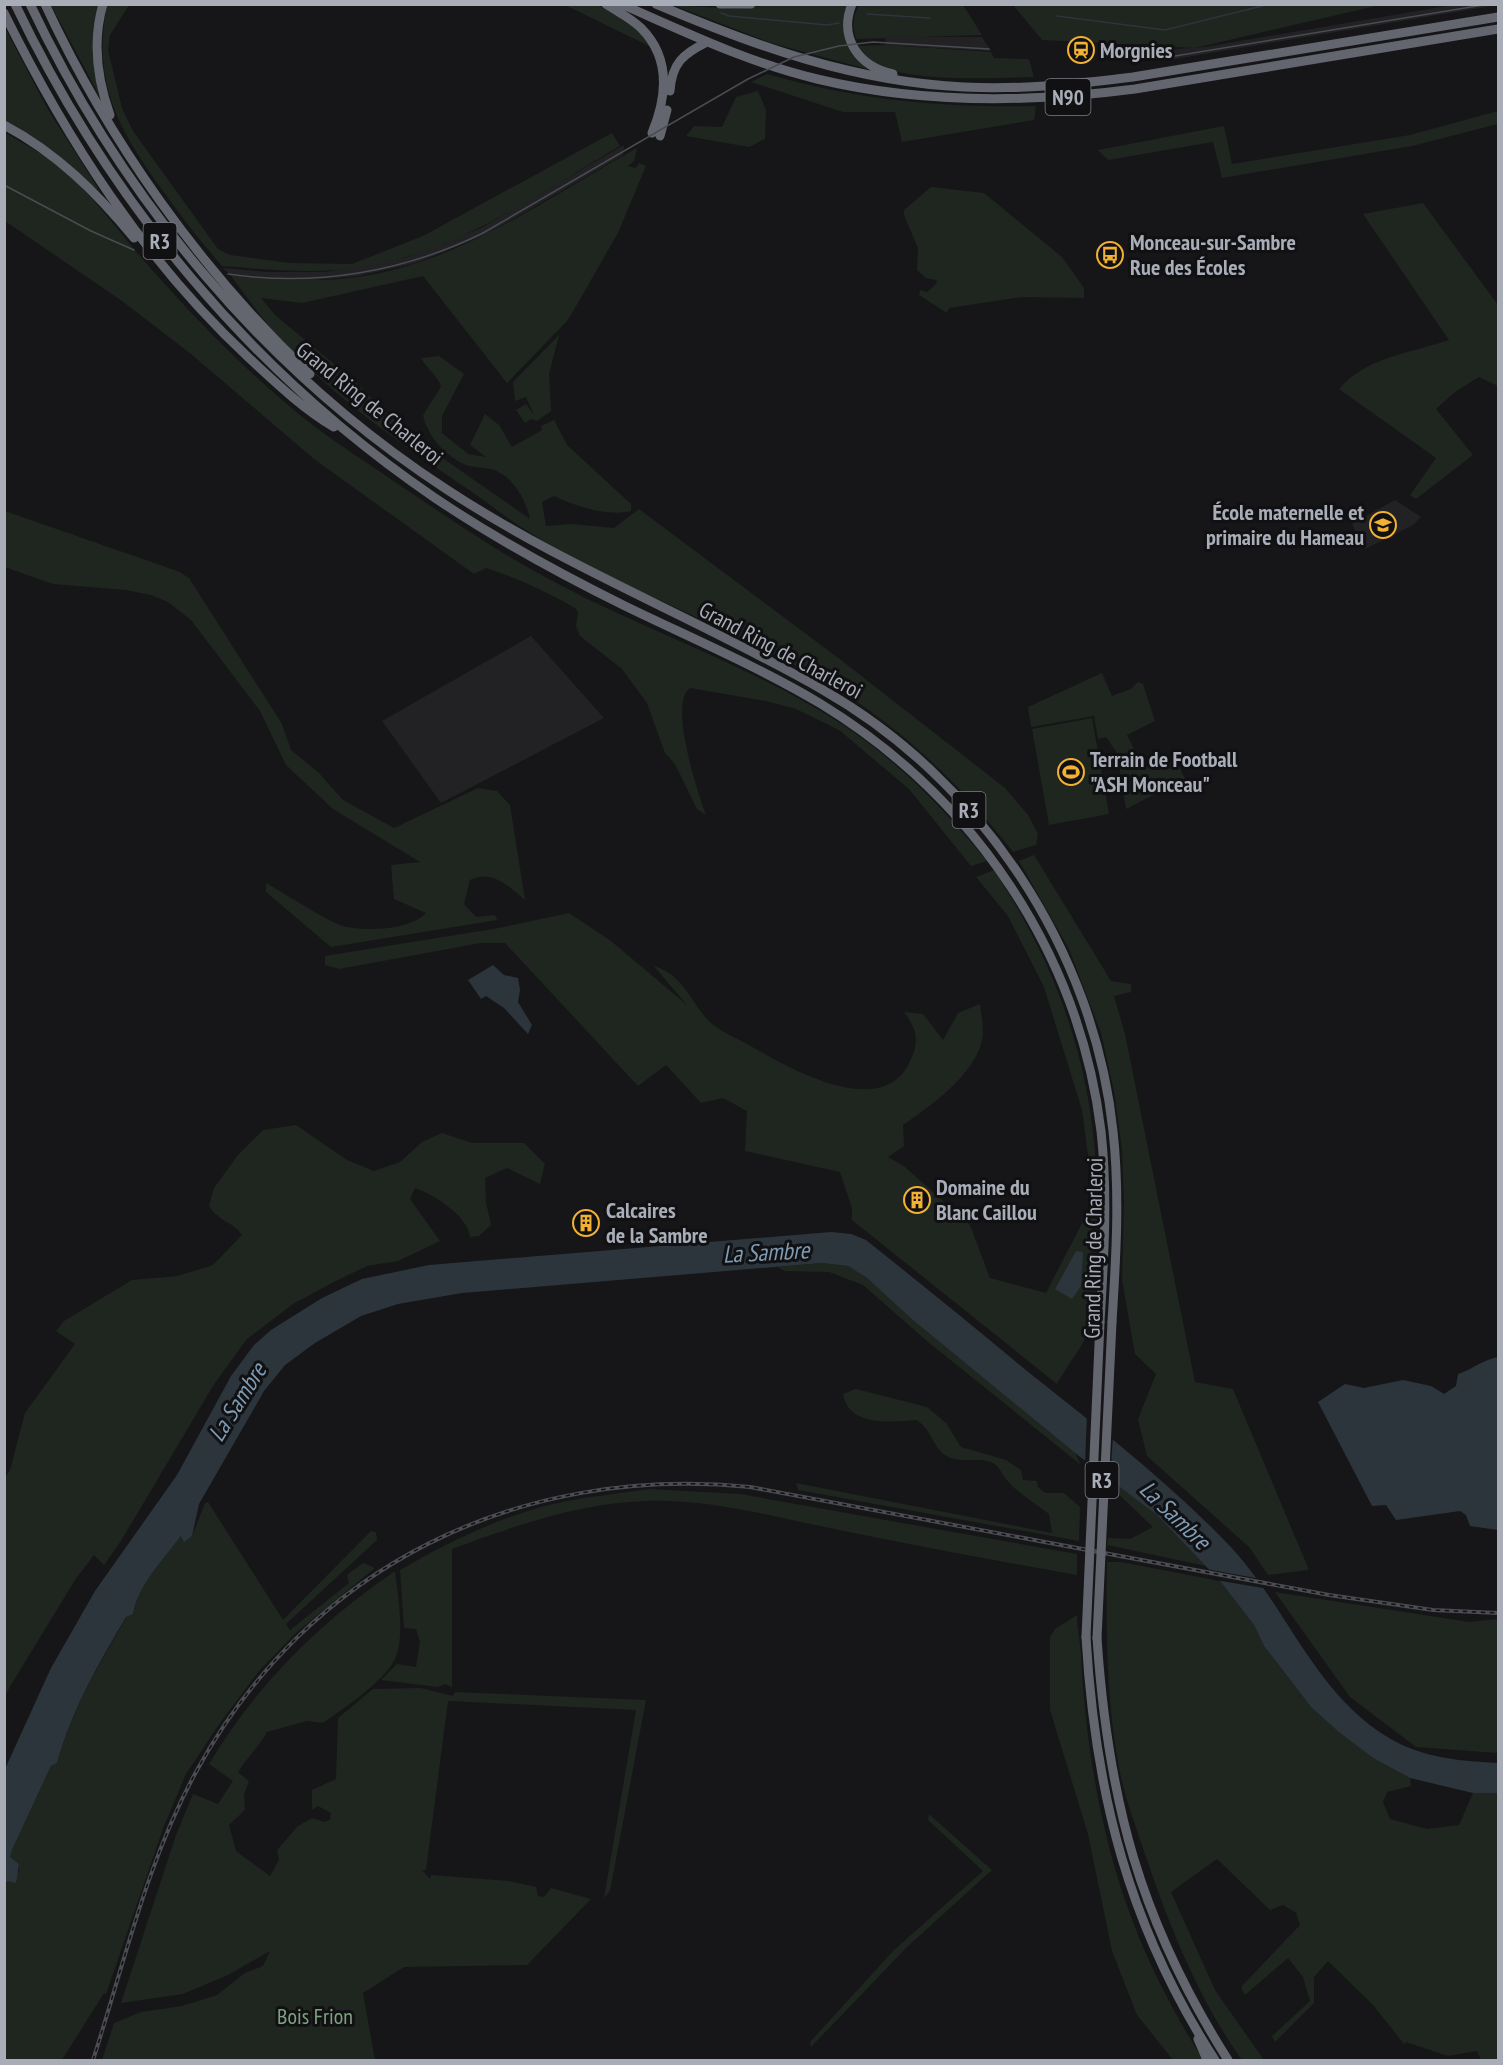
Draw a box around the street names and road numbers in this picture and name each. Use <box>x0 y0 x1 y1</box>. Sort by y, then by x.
road number: N90 <box>1046 79 1090 115</box>
road number: R3 <box>144 223 176 259</box>
street label: Grand Ring de Charleroi <box>291 335 449 471</box>
street label: Grand Ring de Charleroi <box>694 595 868 705</box>
road number: R3 <box>952 792 986 828</box>
street label: Grand Ring de Charleroi <box>1077 1157 1109 1339</box>
road number: R3 <box>1086 1462 1118 1498</box>

